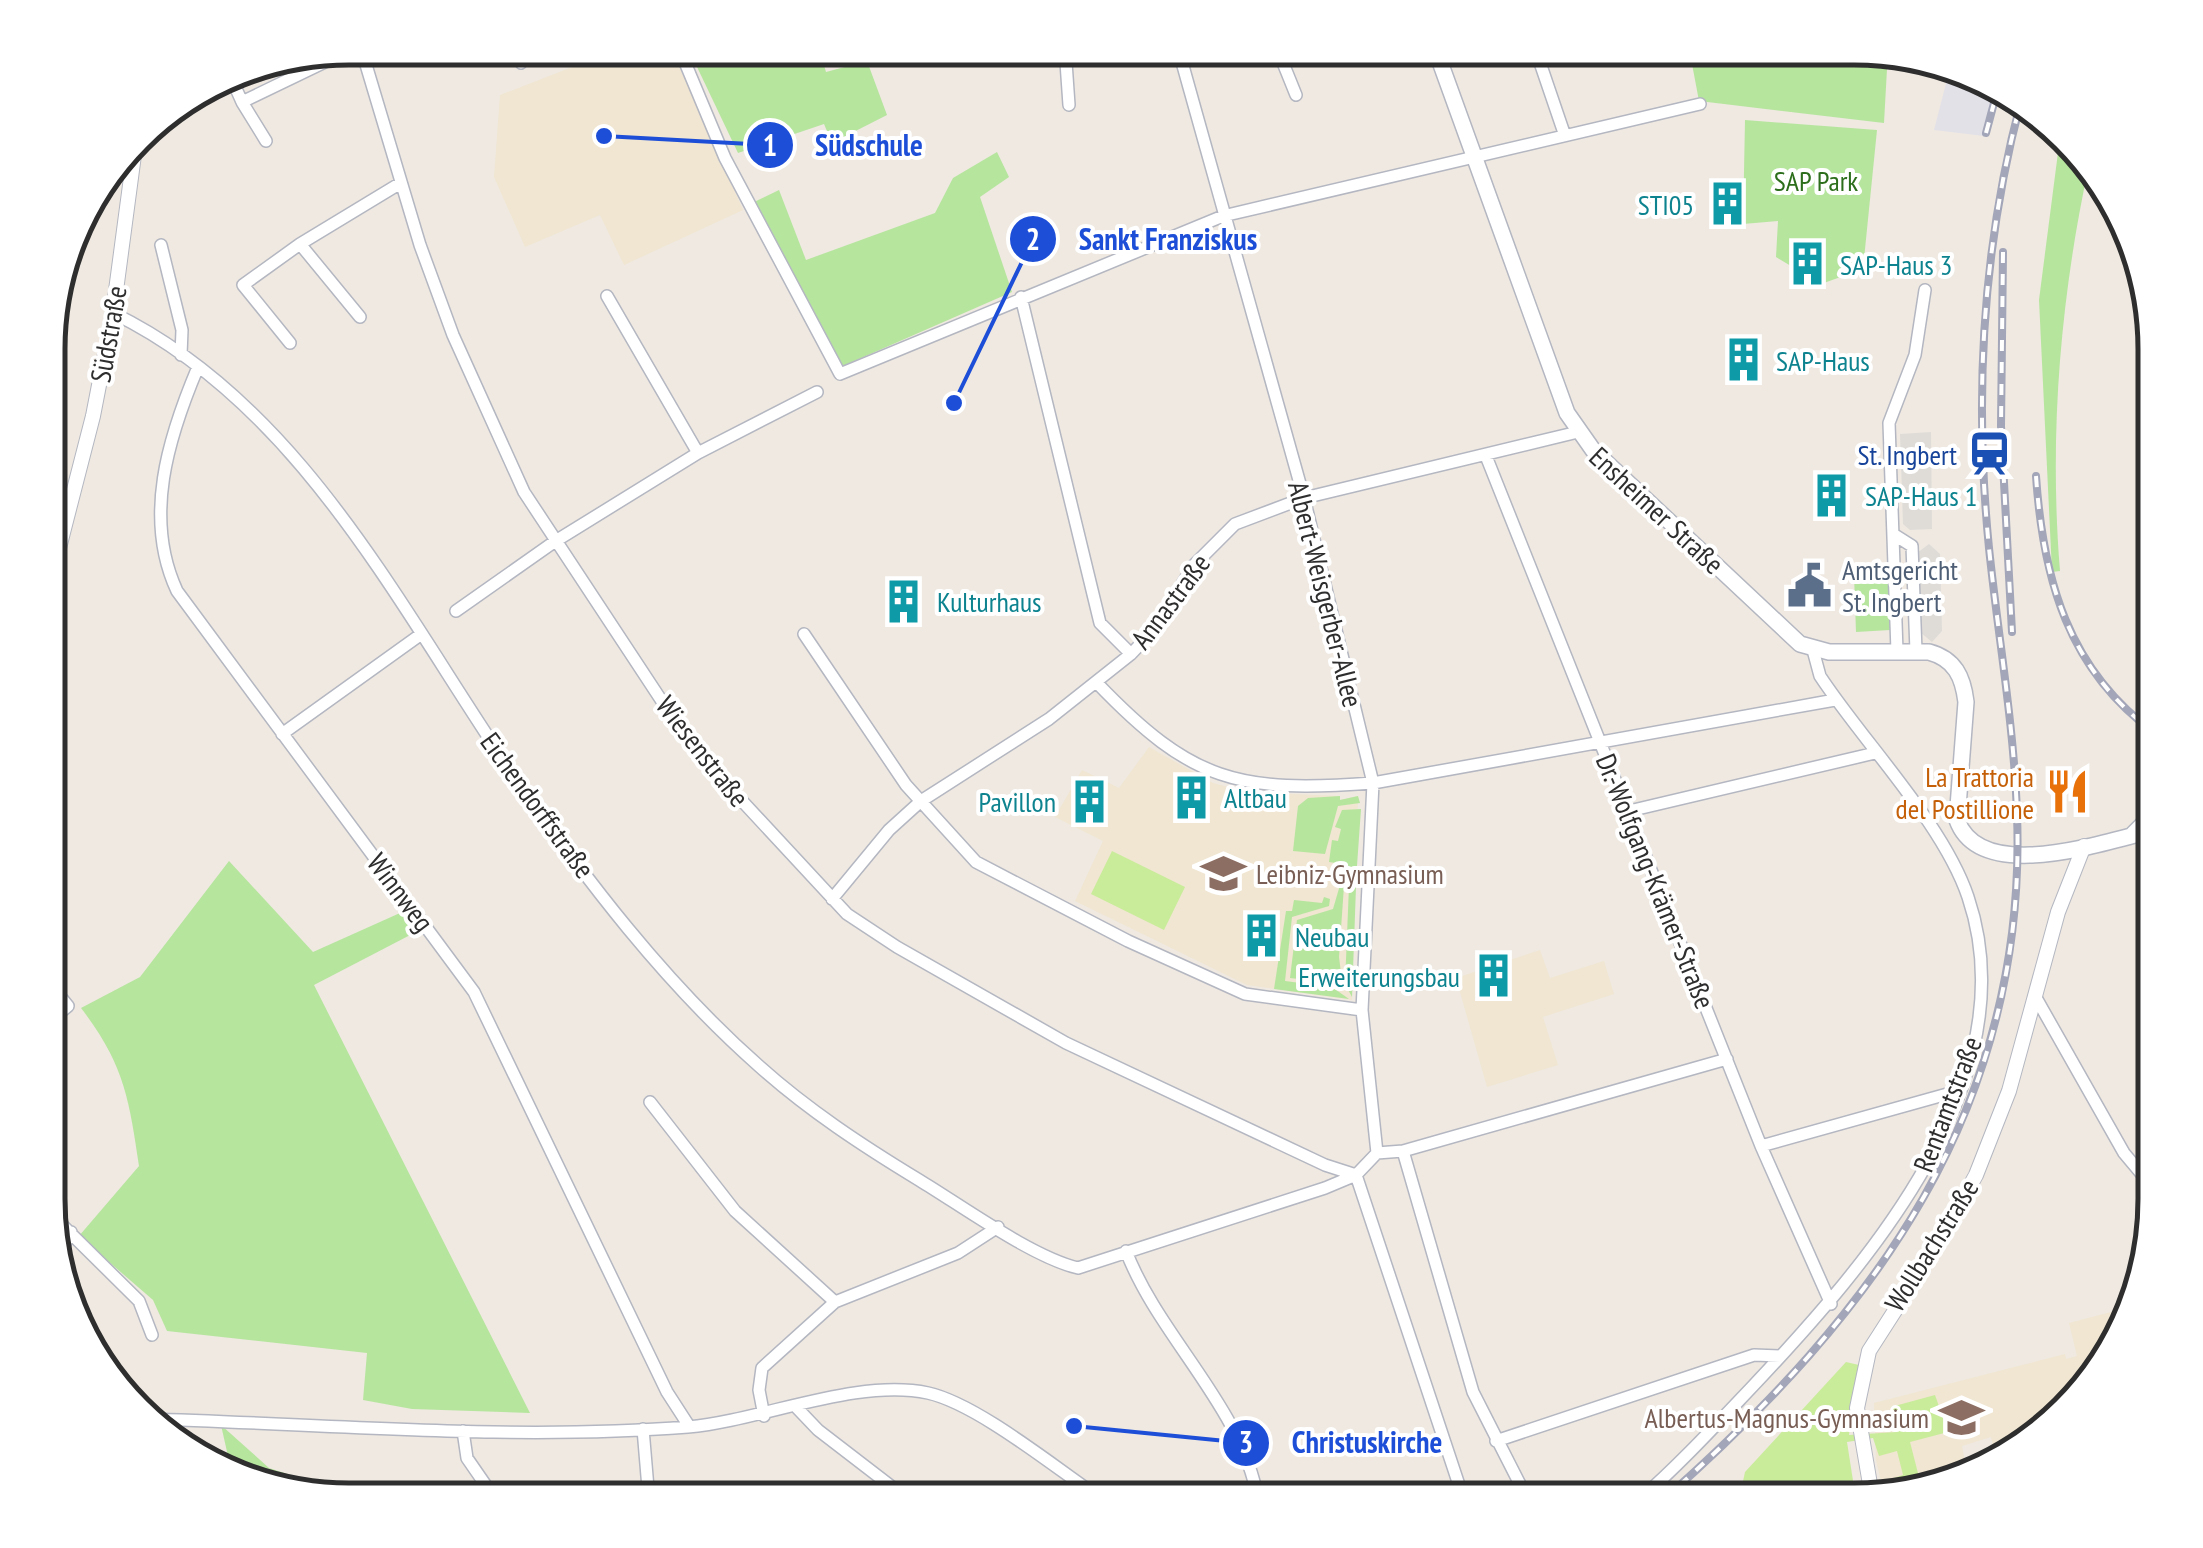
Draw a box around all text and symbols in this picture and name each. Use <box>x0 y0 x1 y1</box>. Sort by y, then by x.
callout: Südschule <box>745 115 943 175</box>
text: 1 <box>763 125 777 164</box>
text: Südschule <box>815 125 923 164</box>
park label: SAP Park <box>1774 162 1858 199</box>
building icon: STI05 <box>1703 180 1751 228</box>
place label: STI05 <box>1638 186 1694 223</box>
callout: Sankt Franziskus <box>1008 209 1277 269</box>
text: 2 <box>1026 219 1040 258</box>
text: Sankt Franziskus <box>1079 219 1257 258</box>
building icon: SAP-Haus 3 <box>1783 240 1831 288</box>
place label: SAP-Haus 3 <box>1840 246 1952 283</box>
street label: Südstraße <box>81 283 135 385</box>
building icon: SAP-Haus <box>1719 336 1767 384</box>
place label: SAP-Haus <box>1776 342 1870 379</box>
station icon: St. Ingbert <box>1966 430 2014 478</box>
place label: St. Ingbert <box>1858 436 1957 473</box>
street label: Ensheimer Straße <box>1582 438 1732 582</box>
building icon: SAP-Haus 1 <box>1808 471 1856 519</box>
street label: Albert-Weisgerber-Allee <box>1280 477 1372 711</box>
place label: SAP-Haus 1 <box>1865 477 1977 514</box>
street label: Annastraße <box>1122 546 1218 656</box>
place label: Amtsgericht St. Ingbert <box>1842 551 1958 620</box>
public building icon: Amtsgericht St. Ingbert <box>1785 561 1833 609</box>
building icon: Kulturhaus <box>880 577 928 625</box>
place label: Kulturhaus <box>937 583 1042 620</box>
street label: Wiesenstraße <box>648 688 758 814</box>
street label: Eichendorffstraße <box>473 725 603 885</box>
street label: Dr.-Wolfgang-Krämer-Straße <box>1588 748 1724 1014</box>
place label: La Trattoria del Postillione <box>1896 758 2034 827</box>
restaurant icon: La Trattoria del Postillione <box>2043 768 2091 816</box>
building icon: Altbau <box>1167 773 1215 821</box>
building icon: Pavillon <box>1065 777 1113 825</box>
place label: Altbau <box>1224 779 1287 816</box>
place label: Pavillon <box>979 783 1056 820</box>
street label: Winnweg <box>359 845 443 939</box>
school or university icon: Leibniz-Gymnasium <box>1199 849 1247 897</box>
place label: Leibniz-Gymnasium <box>1256 855 1444 892</box>
building icon: Neubau <box>1238 912 1286 960</box>
place label: Neubau <box>1295 918 1369 955</box>
building icon: Erweiterungsbau <box>1469 952 1517 1000</box>
place label: Erweiterungsbau <box>1298 958 1460 995</box>
street label: Rentamtstraße <box>1904 1031 1990 1177</box>
street label: Wollbachstraße <box>1876 1172 1986 1318</box>
school or university icon: Albertus-Magnus-Gymnasium <box>1938 1393 1986 1441</box>
place label: Albertus-Magnus-Gymnasium <box>1645 1399 1929 1436</box>
callout: Christuskirche <box>1221 1413 1462 1473</box>
text: 3 <box>1239 1422 1253 1461</box>
text: Christuskirche <box>1292 1422 1442 1461</box>

